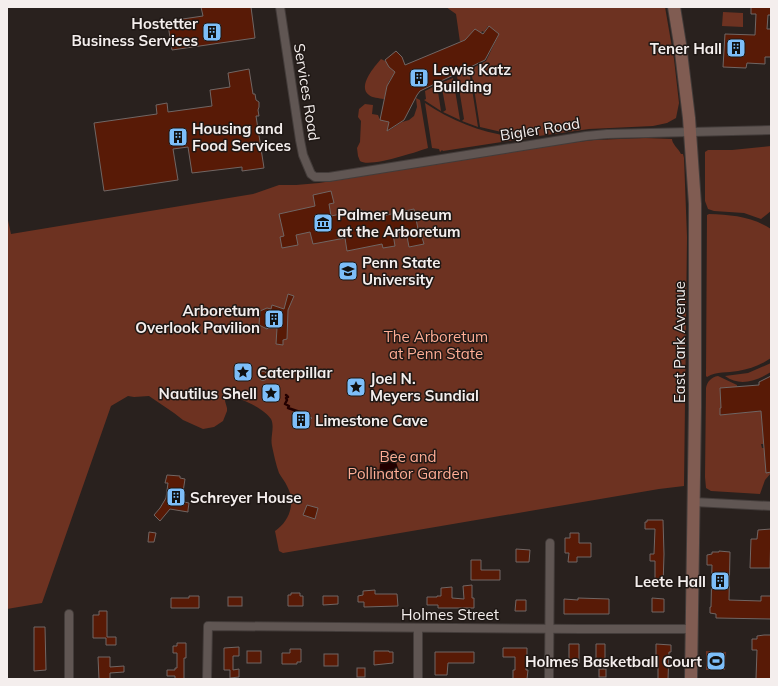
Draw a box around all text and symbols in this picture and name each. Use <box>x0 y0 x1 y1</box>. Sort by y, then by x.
place label: Hostetter Business Services <box>71 14 198 50</box>
building icon: Hostetter Business Services <box>201 21 223 43</box>
building icon: Tener Hall <box>725 37 747 59</box>
place label: Tener Hall <box>650 39 722 58</box>
street label: Services Road <box>290 42 324 142</box>
place label: Lewis Katz Building <box>433 60 511 96</box>
building icon: Lewis Katz Building <box>408 67 430 89</box>
street label: Bigler Road <box>499 113 581 145</box>
place label: Housing and Food Services <box>192 119 291 155</box>
building icon: Housing and Food Services <box>167 126 189 148</box>
place label: Palmer Museum at the Arboretum <box>337 205 461 241</box>
museum icon: Palmer Museum at the Arboretum <box>312 212 334 234</box>
place label: Penn State University <box>362 253 440 289</box>
school or university icon: Penn State University <box>337 260 359 282</box>
street label: East Park Avenue <box>670 281 689 403</box>
place label: Arboretum Overlook Pavilion <box>135 301 260 337</box>
building icon: Arboretum Overlook Pavilion <box>263 308 285 330</box>
park label: The Arboretum at Penn State <box>384 327 488 363</box>
place icon: Caterpillar <box>232 361 254 383</box>
place label: Caterpillar <box>257 363 332 382</box>
place label: Joel N. Meyers Sundial <box>370 369 479 405</box>
place icon: Joel N. Meyers Sundial <box>345 376 367 398</box>
place icon: Nautilus Shell <box>260 382 282 404</box>
place label: Nautilus Shell <box>159 384 257 403</box>
building icon: Limestone Cave <box>290 409 312 431</box>
place label: Limestone Cave <box>315 411 428 430</box>
park label: Bee and Pollinator Garden <box>348 447 468 483</box>
building icon: Schreyer House <box>165 486 187 508</box>
place label: Schreyer House <box>190 488 302 507</box>
building icon: Leete Hall <box>709 570 731 592</box>
place label: Leete Hall <box>635 572 706 591</box>
street label: Holmes Street <box>401 605 499 624</box>
sports icon: Holmes Basketball Court <box>705 650 727 672</box>
place label: Holmes Basketball Court <box>525 652 702 671</box>

